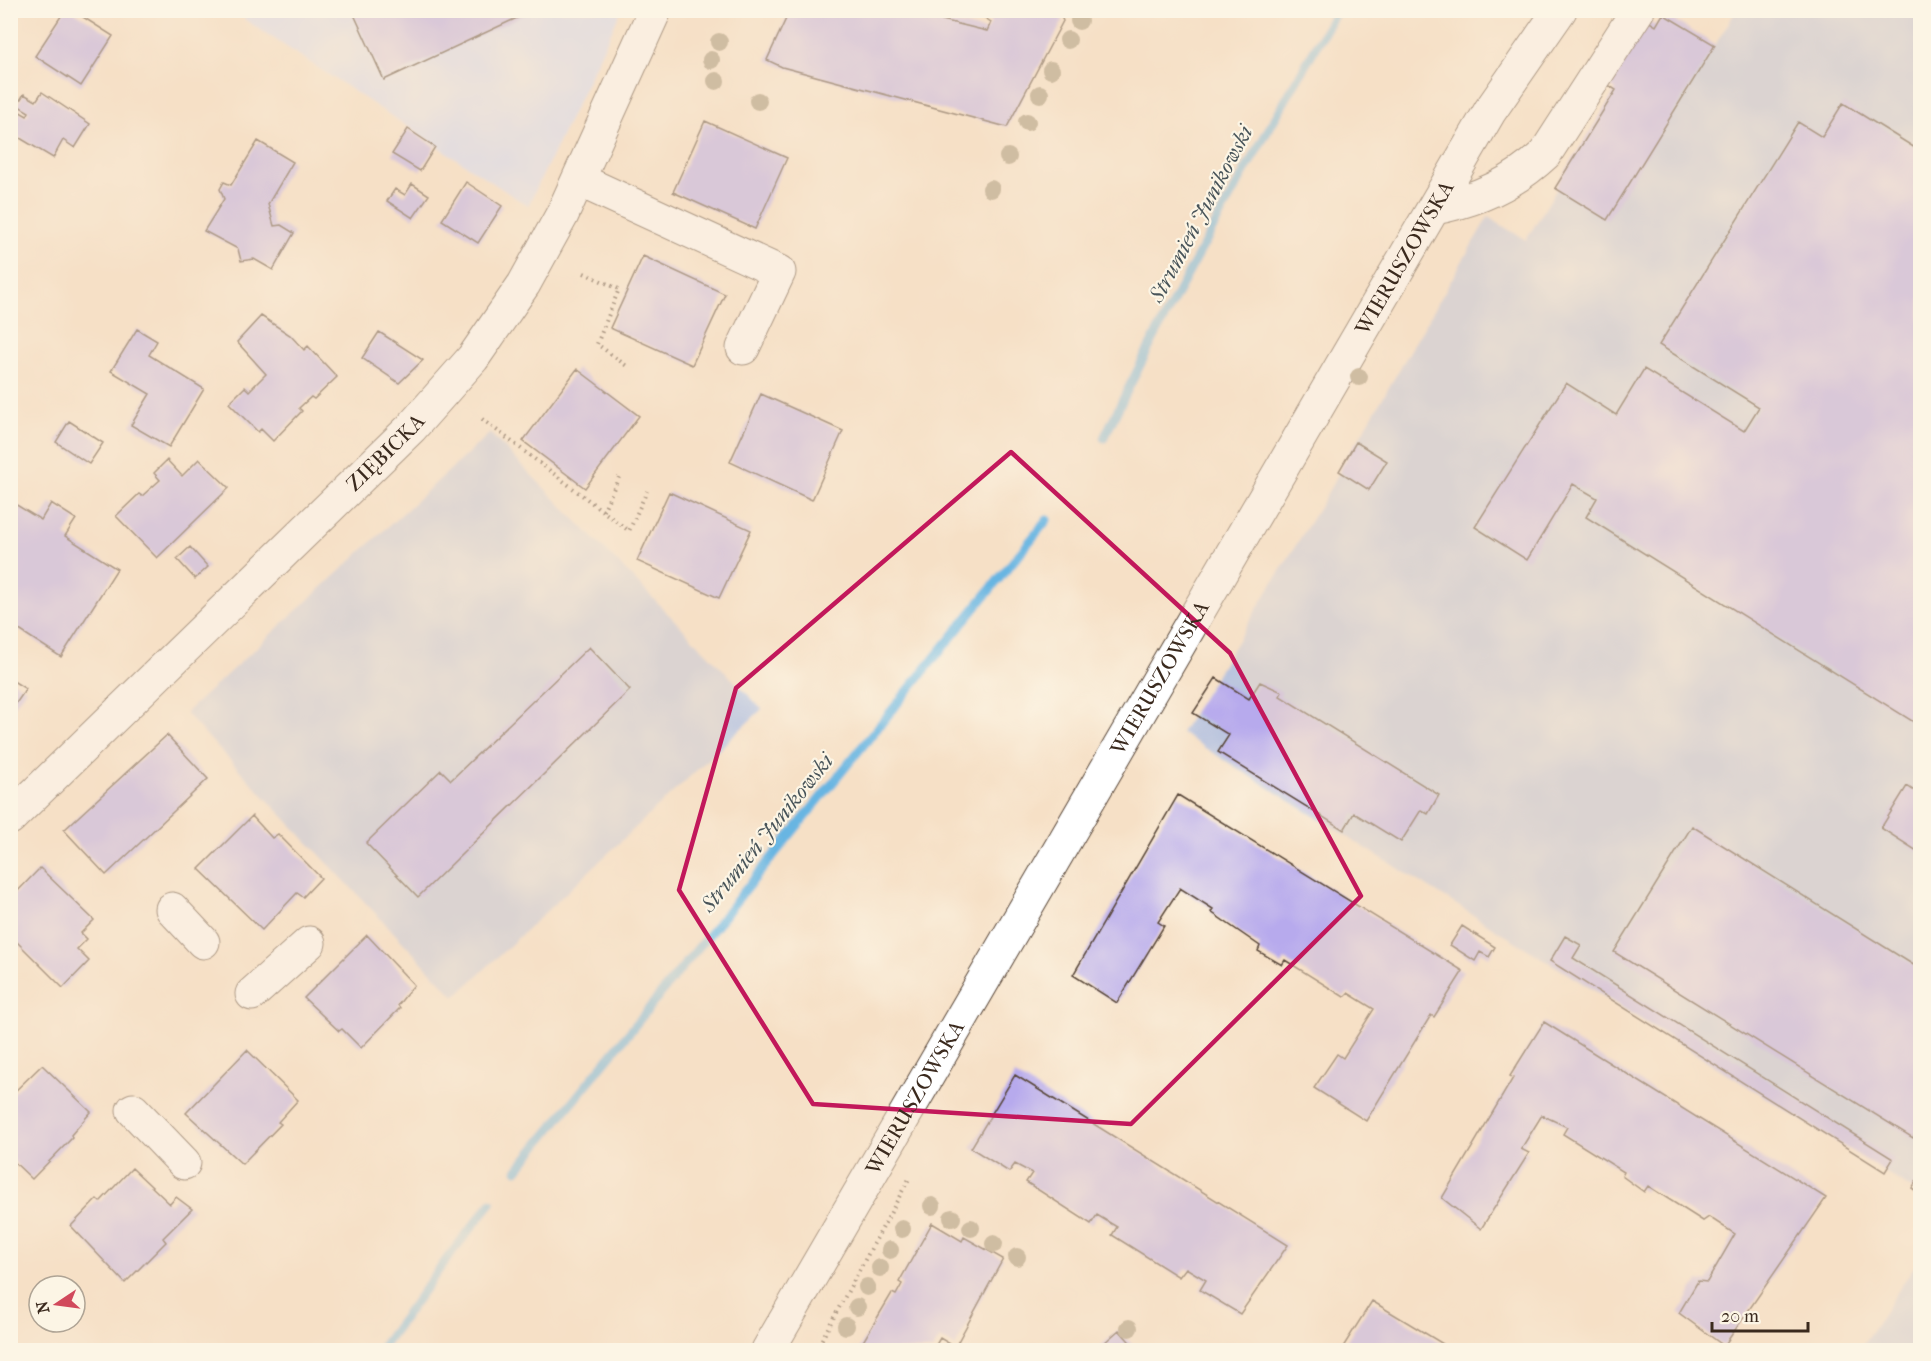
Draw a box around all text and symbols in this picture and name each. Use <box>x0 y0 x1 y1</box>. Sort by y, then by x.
water label: Strumień Junikowski <box>1143 120 1259 308</box>
street label: WIERUSZOWSKA <box>1350 176 1459 340</box>
street label: ZIĘBICKA <box>341 409 430 496</box>
street label: WIERUSZOWSKA <box>1105 596 1214 760</box>
water label: Strumień Junikowski <box>695 747 840 918</box>
street label: WIERUSZOWSKA <box>860 1016 969 1180</box>
north arrow <box>27 1274 87 1334</box>
scale bar <box>1712 1295 1808 1333</box>
text: N <box>32 1298 53 1315</box>
text: 20 m <box>1721 1306 1759 1327</box>

